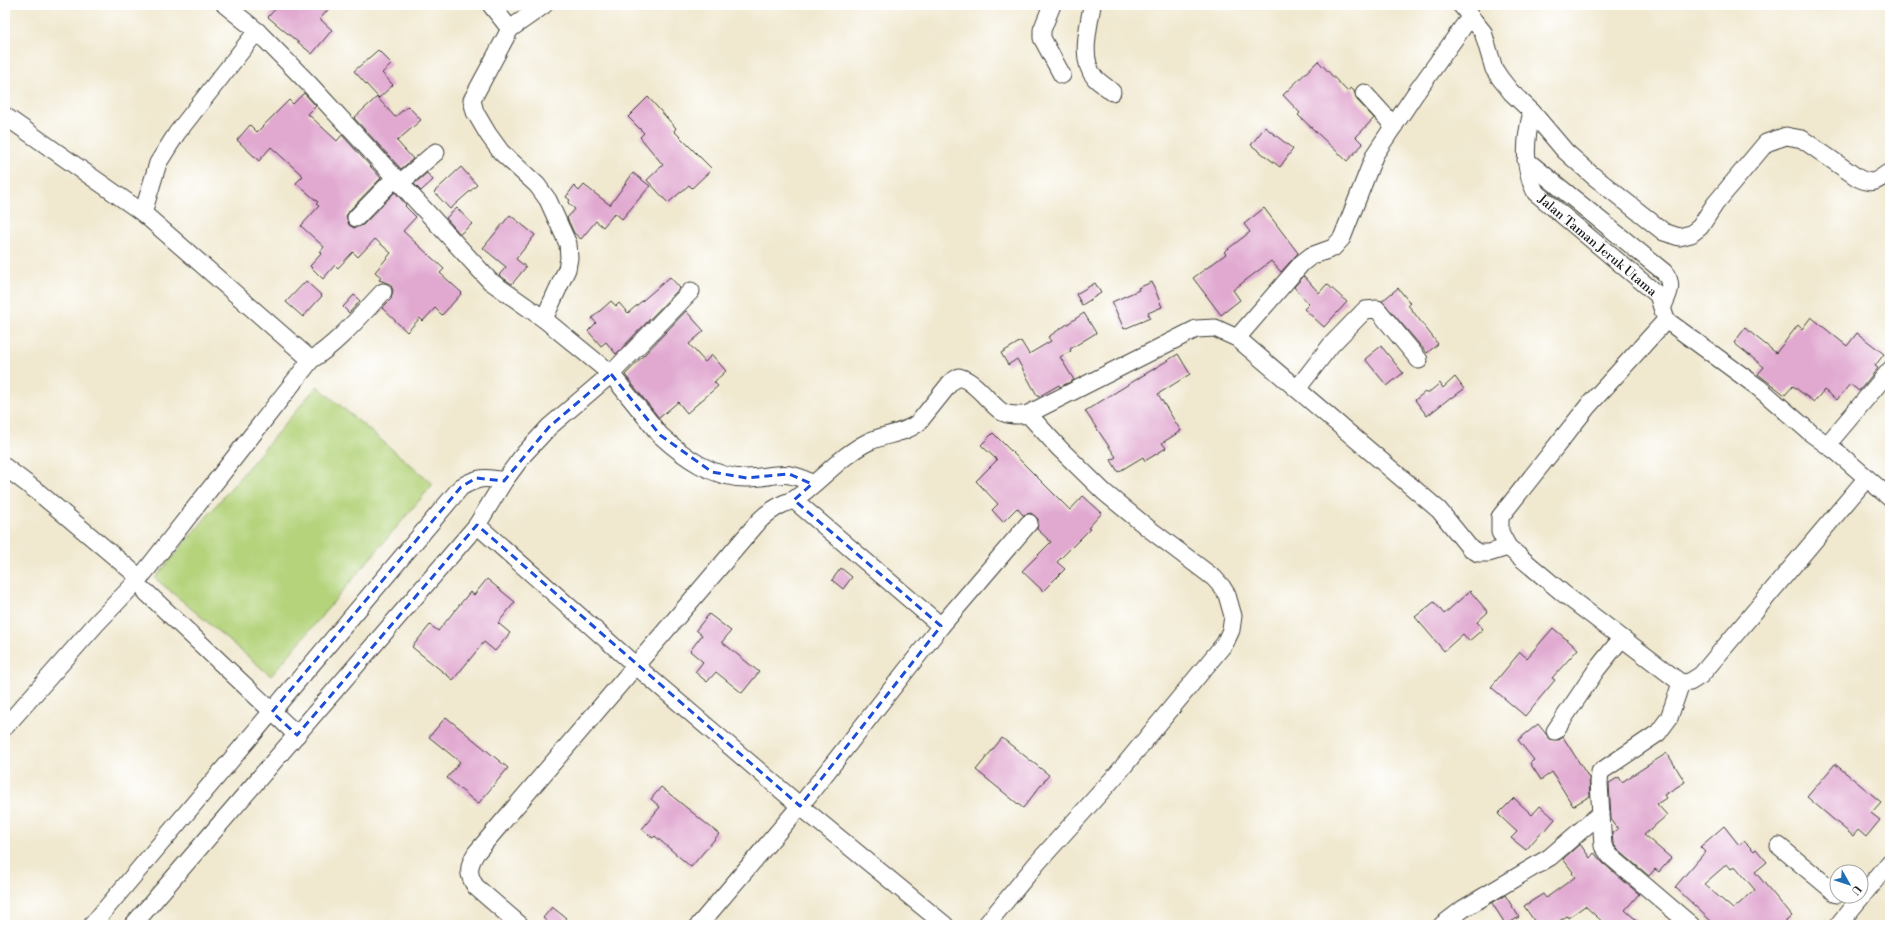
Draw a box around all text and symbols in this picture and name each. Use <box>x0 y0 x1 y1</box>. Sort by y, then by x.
street label: Jalan Taman Jeruk Utama <box>1534 191 1660 300</box>
north arrow <box>1829 864 1869 904</box>
text: U <box>1848 882 1864 898</box>

